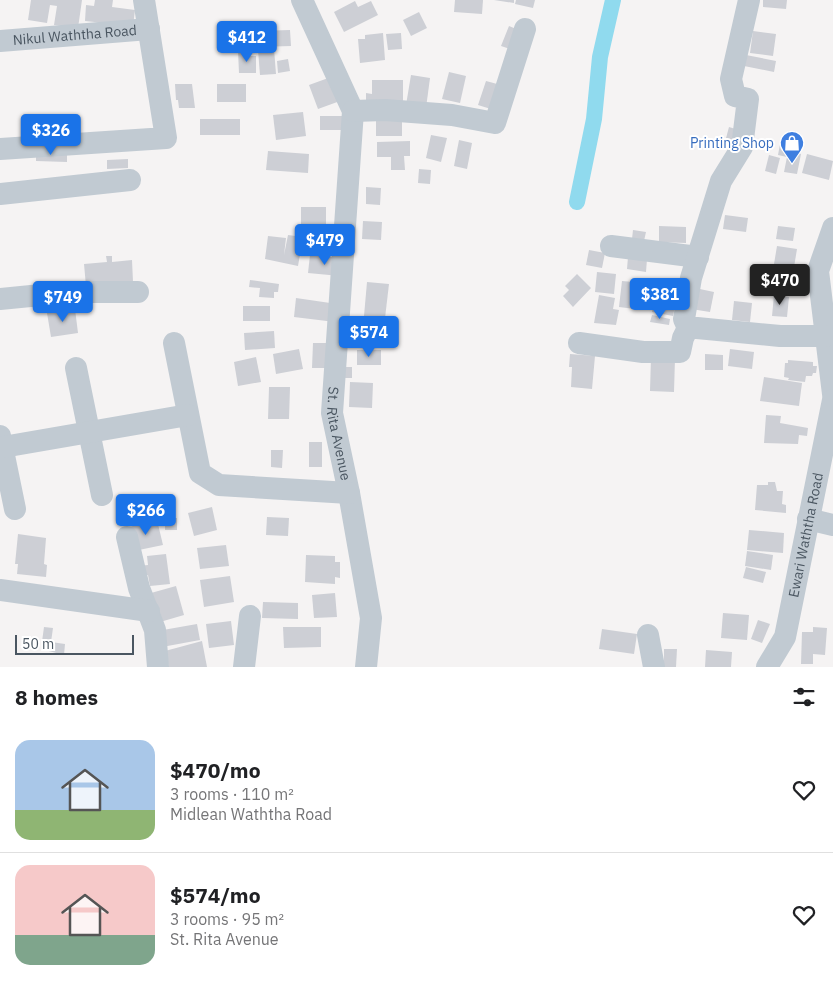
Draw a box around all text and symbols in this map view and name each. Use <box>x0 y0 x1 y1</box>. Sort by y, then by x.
pin: $412 <box>217 20 277 63</box>
street label: Nikul Waththa Road <box>12 21 137 49</box>
text: $412 <box>228 27 266 47</box>
pin: $326 <box>21 114 81 156</box>
text: $326 <box>32 120 70 140</box>
shop icon: Printing Shop <box>779 130 805 164</box>
place label: Printing Shop <box>690 134 774 152</box>
pin: $479 <box>295 224 355 266</box>
text: $479 <box>306 230 344 250</box>
pin: $470 <box>750 264 810 306</box>
text: $470 <box>761 270 799 290</box>
pin: $381 <box>630 278 690 320</box>
pin: $749 <box>33 280 93 323</box>
text: $381 <box>641 284 679 304</box>
text: $749 <box>44 287 82 307</box>
pin: $574 <box>339 316 399 358</box>
text: $574 <box>350 322 388 342</box>
street label: St. Rita Avenue <box>323 386 355 482</box>
street label: Ewari Waththa Road <box>784 471 827 599</box>
pin: $266 <box>116 494 176 536</box>
text: $266 <box>127 500 165 520</box>
scale bar <box>15 632 134 655</box>
text: 50 m <box>22 635 54 653</box>
text: 8 homes <box>15 683 98 711</box>
icon: filters <box>790 683 818 711</box>
text: $470/mo <box>170 756 261 784</box>
icon: home <box>55 760 115 820</box>
icon: heart <box>790 776 818 804</box>
text: 3 rooms · 110 m² <box>170 784 294 804</box>
text: Midlean Waththa Road <box>170 804 332 824</box>
text: $574/mo <box>170 881 261 909</box>
icon: home <box>55 885 115 945</box>
icon: heart <box>790 901 818 929</box>
text: 3 rooms · 95 m² <box>170 909 284 929</box>
text: St. Rita Avenue <box>170 929 279 949</box>

